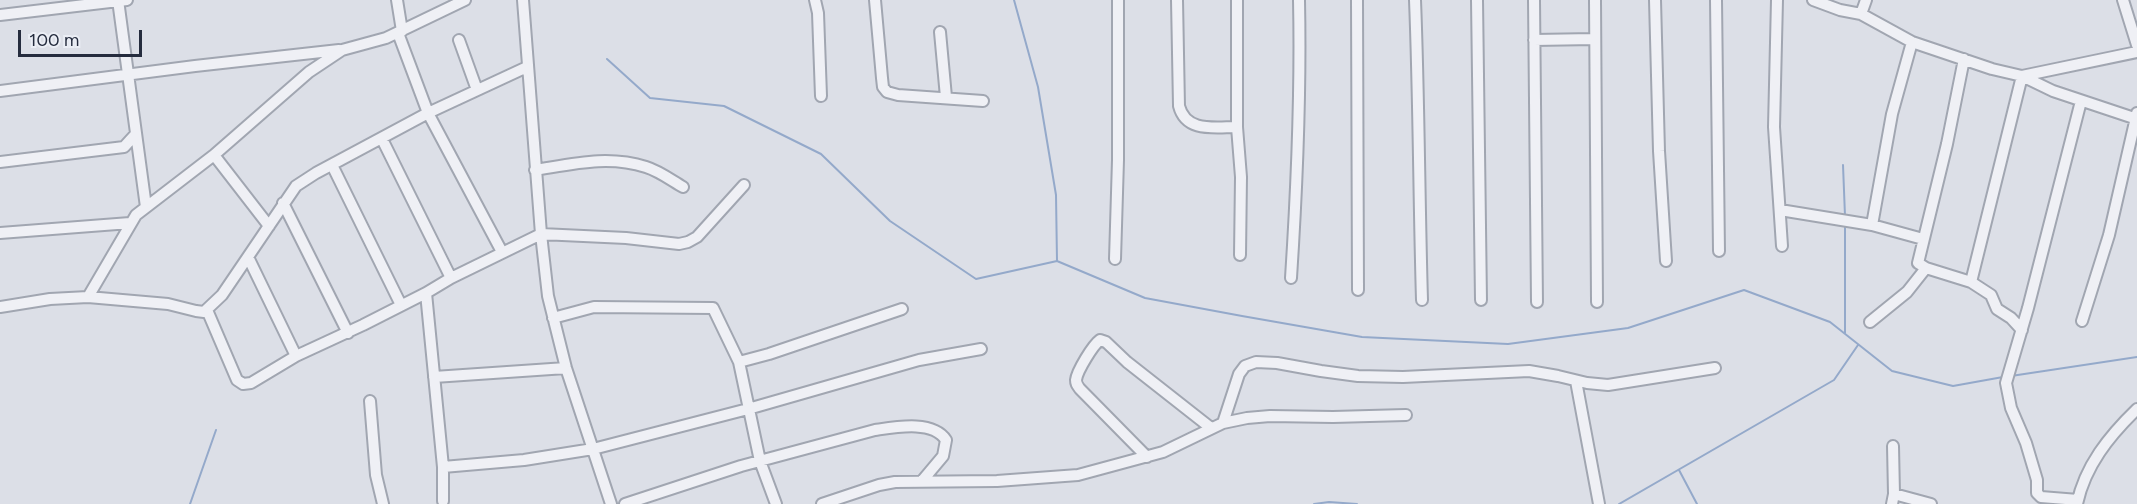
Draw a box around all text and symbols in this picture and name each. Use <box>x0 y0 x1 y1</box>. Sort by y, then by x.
scale bar <box>21 18 146 56</box>
text: 100 m <box>29 29 79 51</box>

